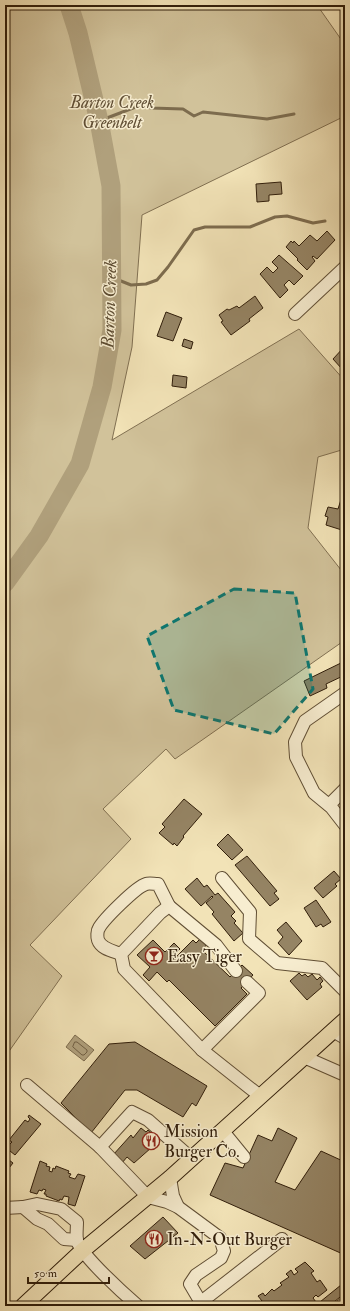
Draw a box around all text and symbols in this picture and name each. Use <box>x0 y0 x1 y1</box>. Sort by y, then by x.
park label: Barton Creek Greenbelt <box>69 92 154 133</box>
water label: Barton Creek <box>96 259 123 350</box>
bar icon: Easy Tiger <box>144 946 164 966</box>
place label: Easy Tiger <box>167 946 243 968</box>
place label: Mission Burger Co. <box>164 1121 240 1162</box>
restaurant icon: Mission Burger Co. <box>141 1131 161 1151</box>
restaurant icon: In-N-Out Burger <box>144 1229 164 1249</box>
place label: In-N-Out Burger <box>167 1229 293 1250</box>
scale bar <box>28 1259 109 1285</box>
text: 50 m <box>34 1266 58 1281</box>

